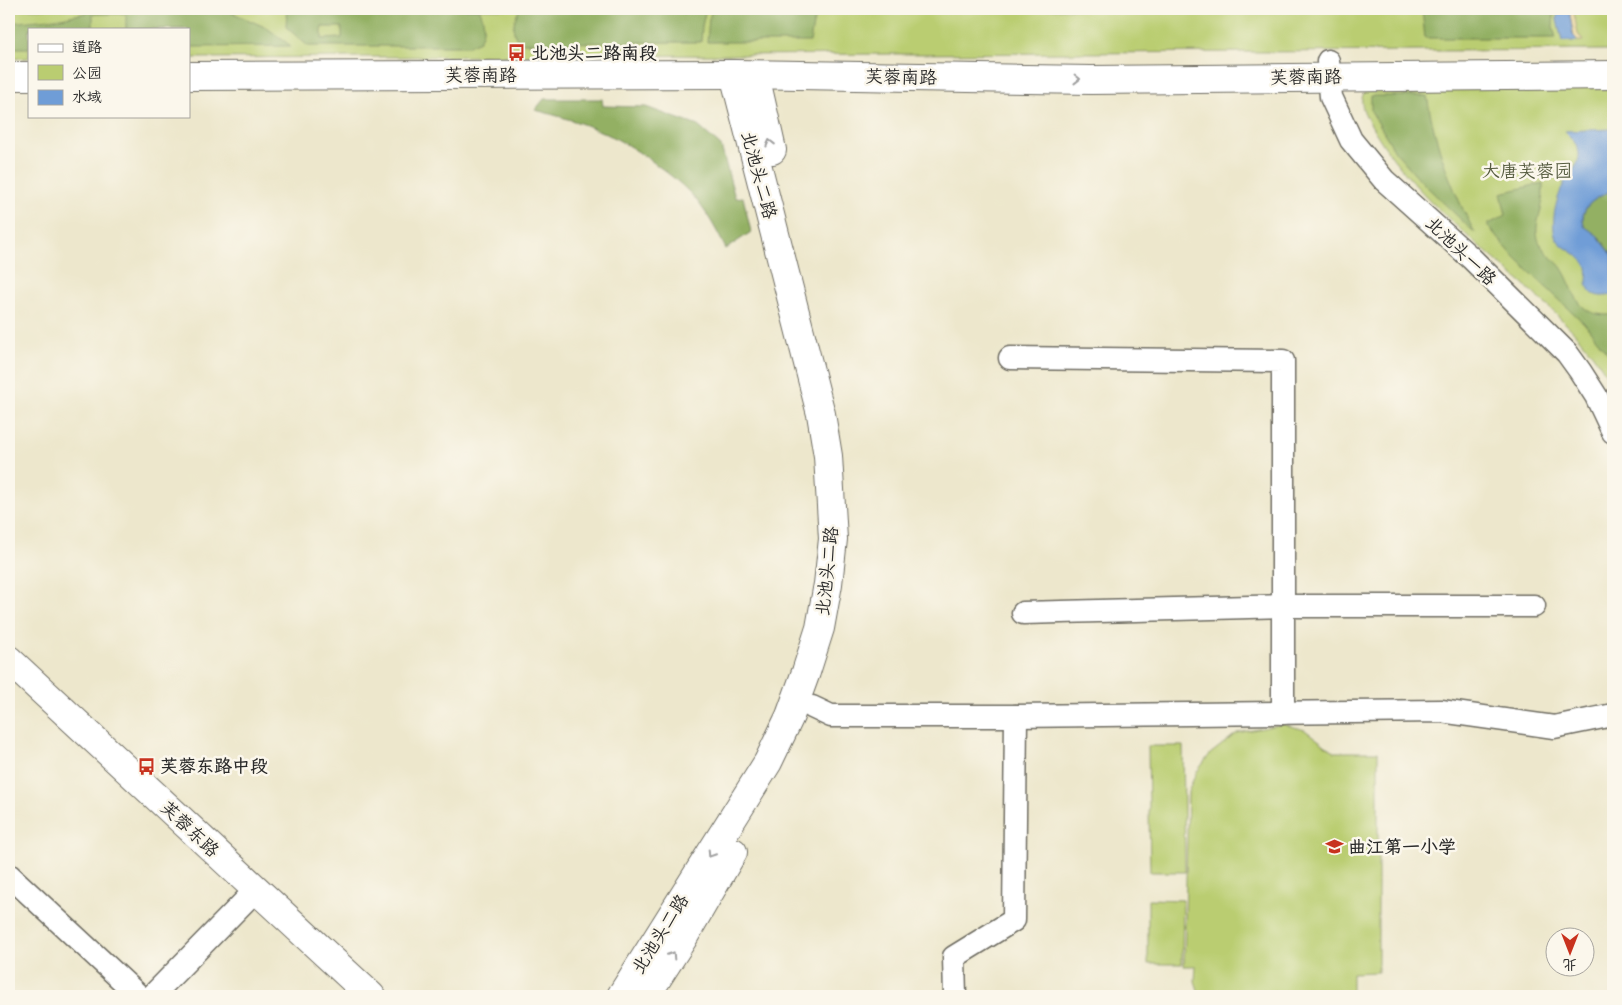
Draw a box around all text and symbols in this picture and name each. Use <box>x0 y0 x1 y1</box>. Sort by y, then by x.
legend <box>28 28 190 118</box>
text: 道路 <box>72 36 102 56</box>
place label: 北池头二路南段 <box>531 40 657 64</box>
bus stop icon: 北池头二路南段 <box>507 43 527 63</box>
text: 公园 <box>72 62 102 82</box>
street label: 芙蓉南路 <box>445 62 517 86</box>
street label: 芙蓉南路 <box>865 63 937 89</box>
street label: 芙蓉南路 <box>1270 63 1342 89</box>
one-way arrow <box>1074 74 1082 85</box>
text: 水域 <box>72 86 102 106</box>
street label: 北池头二路 <box>737 128 783 221</box>
one-way arrow <box>765 138 776 147</box>
park label: 大唐芙蓉园 <box>1482 158 1572 182</box>
street label: 北池头一路 <box>1421 210 1502 290</box>
street label: 北池头二路 <box>809 525 843 617</box>
place label: 芙蓉东路中段 <box>160 753 268 777</box>
bus stop icon: 芙蓉东路中段 <box>136 756 156 776</box>
street label: 芙蓉东路 <box>156 795 225 862</box>
place label: 曲江第一小学 <box>1348 834 1456 858</box>
school or university icon: 曲江第一小学 <box>1324 837 1344 857</box>
one-way arrow <box>708 848 718 857</box>
street label: 北池头二路 <box>625 889 693 978</box>
north arrow <box>1544 928 1594 978</box>
one-way arrow <box>666 952 675 961</box>
text: 北 <box>1563 956 1577 975</box>

